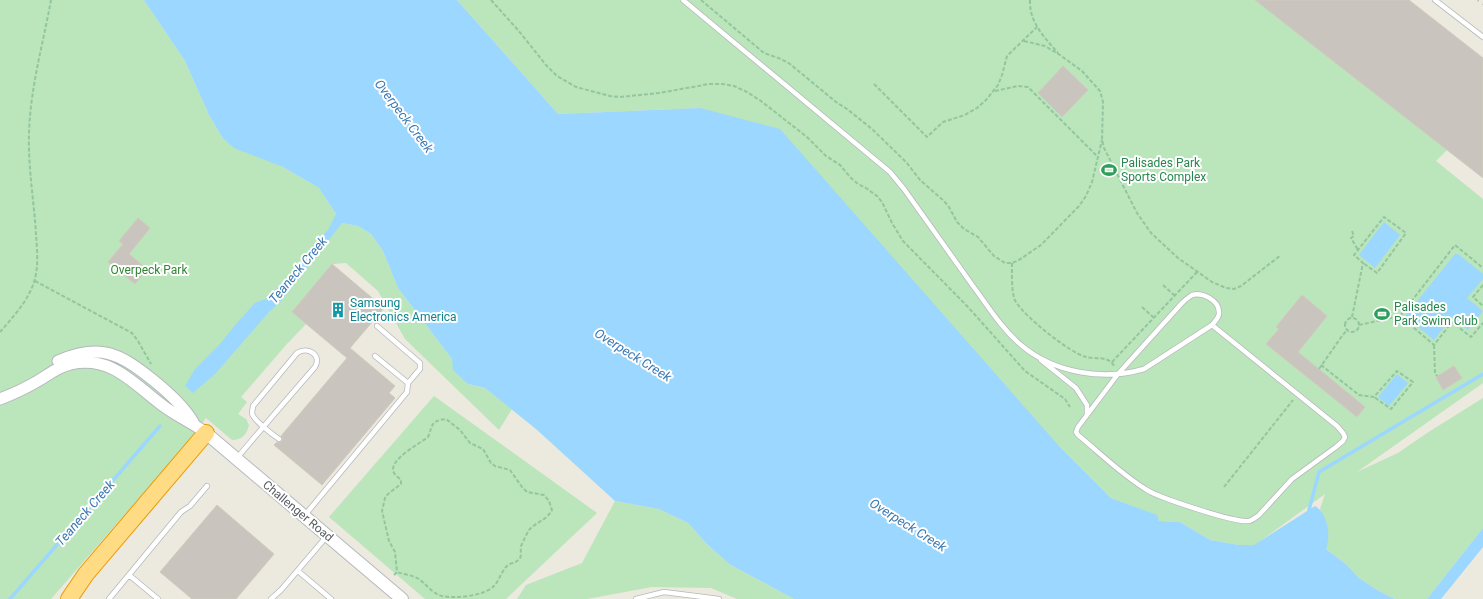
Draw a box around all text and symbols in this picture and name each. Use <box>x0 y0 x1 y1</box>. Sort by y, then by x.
water label: Overpeck Creek <box>372 76 437 156</box>
place label: Palisades Park Sports Complex <box>1121 156 1206 184</box>
sports icon: Palisades Park Sports Complex <box>1100 161 1118 179</box>
water label: Teaneck Creek <box>266 233 331 306</box>
park label: Overpeck Park <box>110 263 188 277</box>
place label: Samsung Electronics America <box>350 296 457 324</box>
place label: Palisades Park Swim Club <box>1394 300 1478 328</box>
building icon: Samsung Electronics America <box>329 301 347 319</box>
sports icon: Palisades Park Swim Club <box>1373 305 1391 323</box>
water label: Overpeck Creek <box>592 325 675 385</box>
water label: Teaneck Creek <box>52 477 118 549</box>
street label: Challenger Road <box>260 478 336 544</box>
water label: Overpeck Creek <box>867 495 950 555</box>

